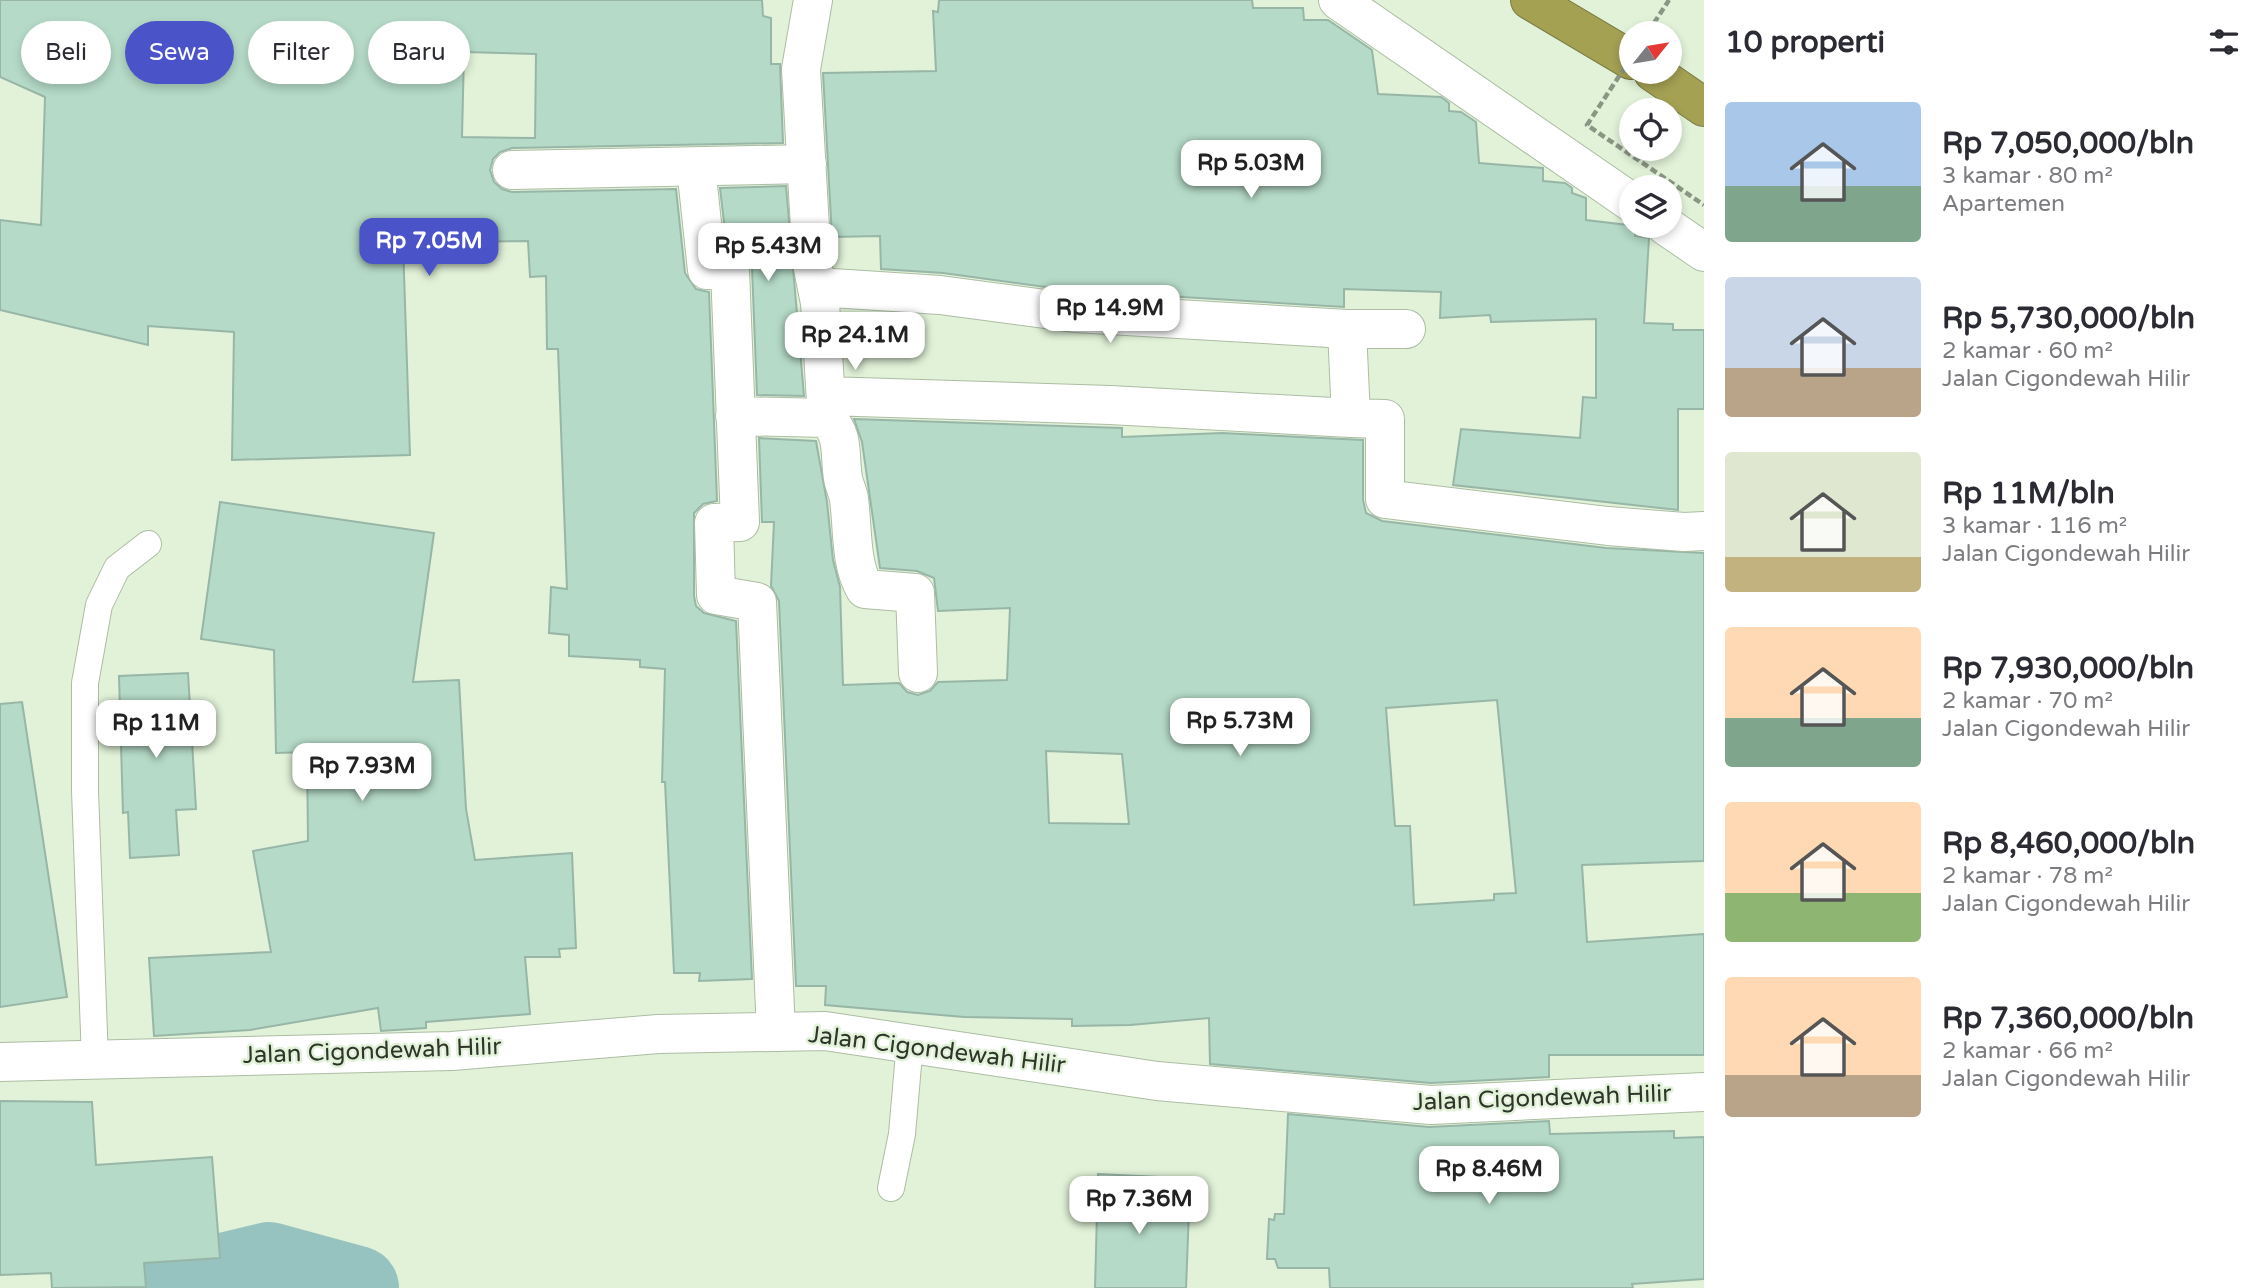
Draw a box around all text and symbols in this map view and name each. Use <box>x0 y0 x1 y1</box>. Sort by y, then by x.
chip: Beli <box>21 21 111 84</box>
chip: Sewa <box>125 21 234 84</box>
chip: Filter <box>248 21 354 84</box>
chip: Baru <box>368 21 470 84</box>
north arrow <box>1619 21 1682 84</box>
map controls <box>1619 21 1682 238</box>
icon: filters <box>2205 23 2243 61</box>
text: 10 properti <box>1725 24 1885 61</box>
button: locate <box>1619 98 1682 161</box>
text: Rp 7,050,000/bln <box>1942 125 2194 162</box>
icon: home <box>1781 130 1865 214</box>
pin: Rp 5.03M <box>1179 140 1323 200</box>
text: Rp 5.03M <box>1197 149 1305 177</box>
text: 3 kamar · 80 m² <box>1942 162 2113 190</box>
button: layers <box>1619 175 1682 238</box>
text: Apartemen <box>1942 190 2065 218</box>
pin: Rp 7.05M <box>357 218 501 278</box>
pin: Rp 5.43M <box>696 224 840 283</box>
text: Rp 7.05M <box>375 227 483 255</box>
text: Rp 5.43M <box>714 232 822 260</box>
pin: Rp 14.9M <box>1038 286 1182 345</box>
text: Rp 14.9M <box>1056 294 1164 322</box>
text: Rp 5,730,000/bln <box>1942 300 2195 337</box>
icon: home <box>1781 305 1865 389</box>
pin: Rp 24.1M <box>783 312 927 372</box>
text: Rp 24.1M <box>801 321 909 349</box>
text: 2 kamar · 60 m² <box>1942 337 2113 365</box>
text: Jalan Cigondewah Hilir <box>1942 365 2190 393</box>
text: Rp 11M/bln <box>1942 475 2115 512</box>
icon: home <box>1781 480 1865 564</box>
text: 3 kamar · 116 m² <box>1942 512 2127 540</box>
text: Jalan Cigondewah Hilir <box>1942 540 2190 568</box>
text: Rp 7,930,000/bln <box>1942 650 2194 687</box>
icon: home <box>1781 655 1865 739</box>
text: 2 kamar · 70 m² <box>1942 687 2113 715</box>
pin: Rp 5.73M <box>1168 698 1312 758</box>
pin: Rp 11M <box>99 700 213 760</box>
text: Rp 5.73M <box>1186 707 1294 735</box>
text: Rp 11M <box>112 709 200 737</box>
text: Jalan Cigondewah Hilir <box>1942 715 2190 743</box>
pin: Rp 7.93M <box>290 744 434 803</box>
text: Rp 7.93M <box>308 752 416 780</box>
text: Rp 8,460,000/bln <box>1942 825 2195 862</box>
icon: home <box>1781 830 1865 914</box>
text: 2 kamar · 78 m² <box>1942 862 2113 890</box>
text: Jalan Cigondewah Hilir <box>1942 890 2190 918</box>
text: Rp 7,360,000/bln <box>1942 1000 2194 1037</box>
icon: home <box>1781 1005 1865 1089</box>
street label: Jalan Cigondewah Hilir <box>807 1020 1068 1080</box>
street label: Jalan Cigondewah Hilir <box>242 1032 503 1070</box>
text: 2 kamar · 66 m² <box>1942 1037 2113 1065</box>
text: Jalan Cigondewah Hilir <box>1942 1065 2190 1093</box>
street label: Jalan Cigondewah Hilir <box>1412 1079 1673 1117</box>
pin: Rp 8.46M <box>1417 1146 1561 1206</box>
text: Rp 8.46M <box>1435 1155 1543 1183</box>
pin: Rp 7.36M <box>1067 1176 1211 1236</box>
text: Rp 7.36M <box>1085 1185 1193 1213</box>

